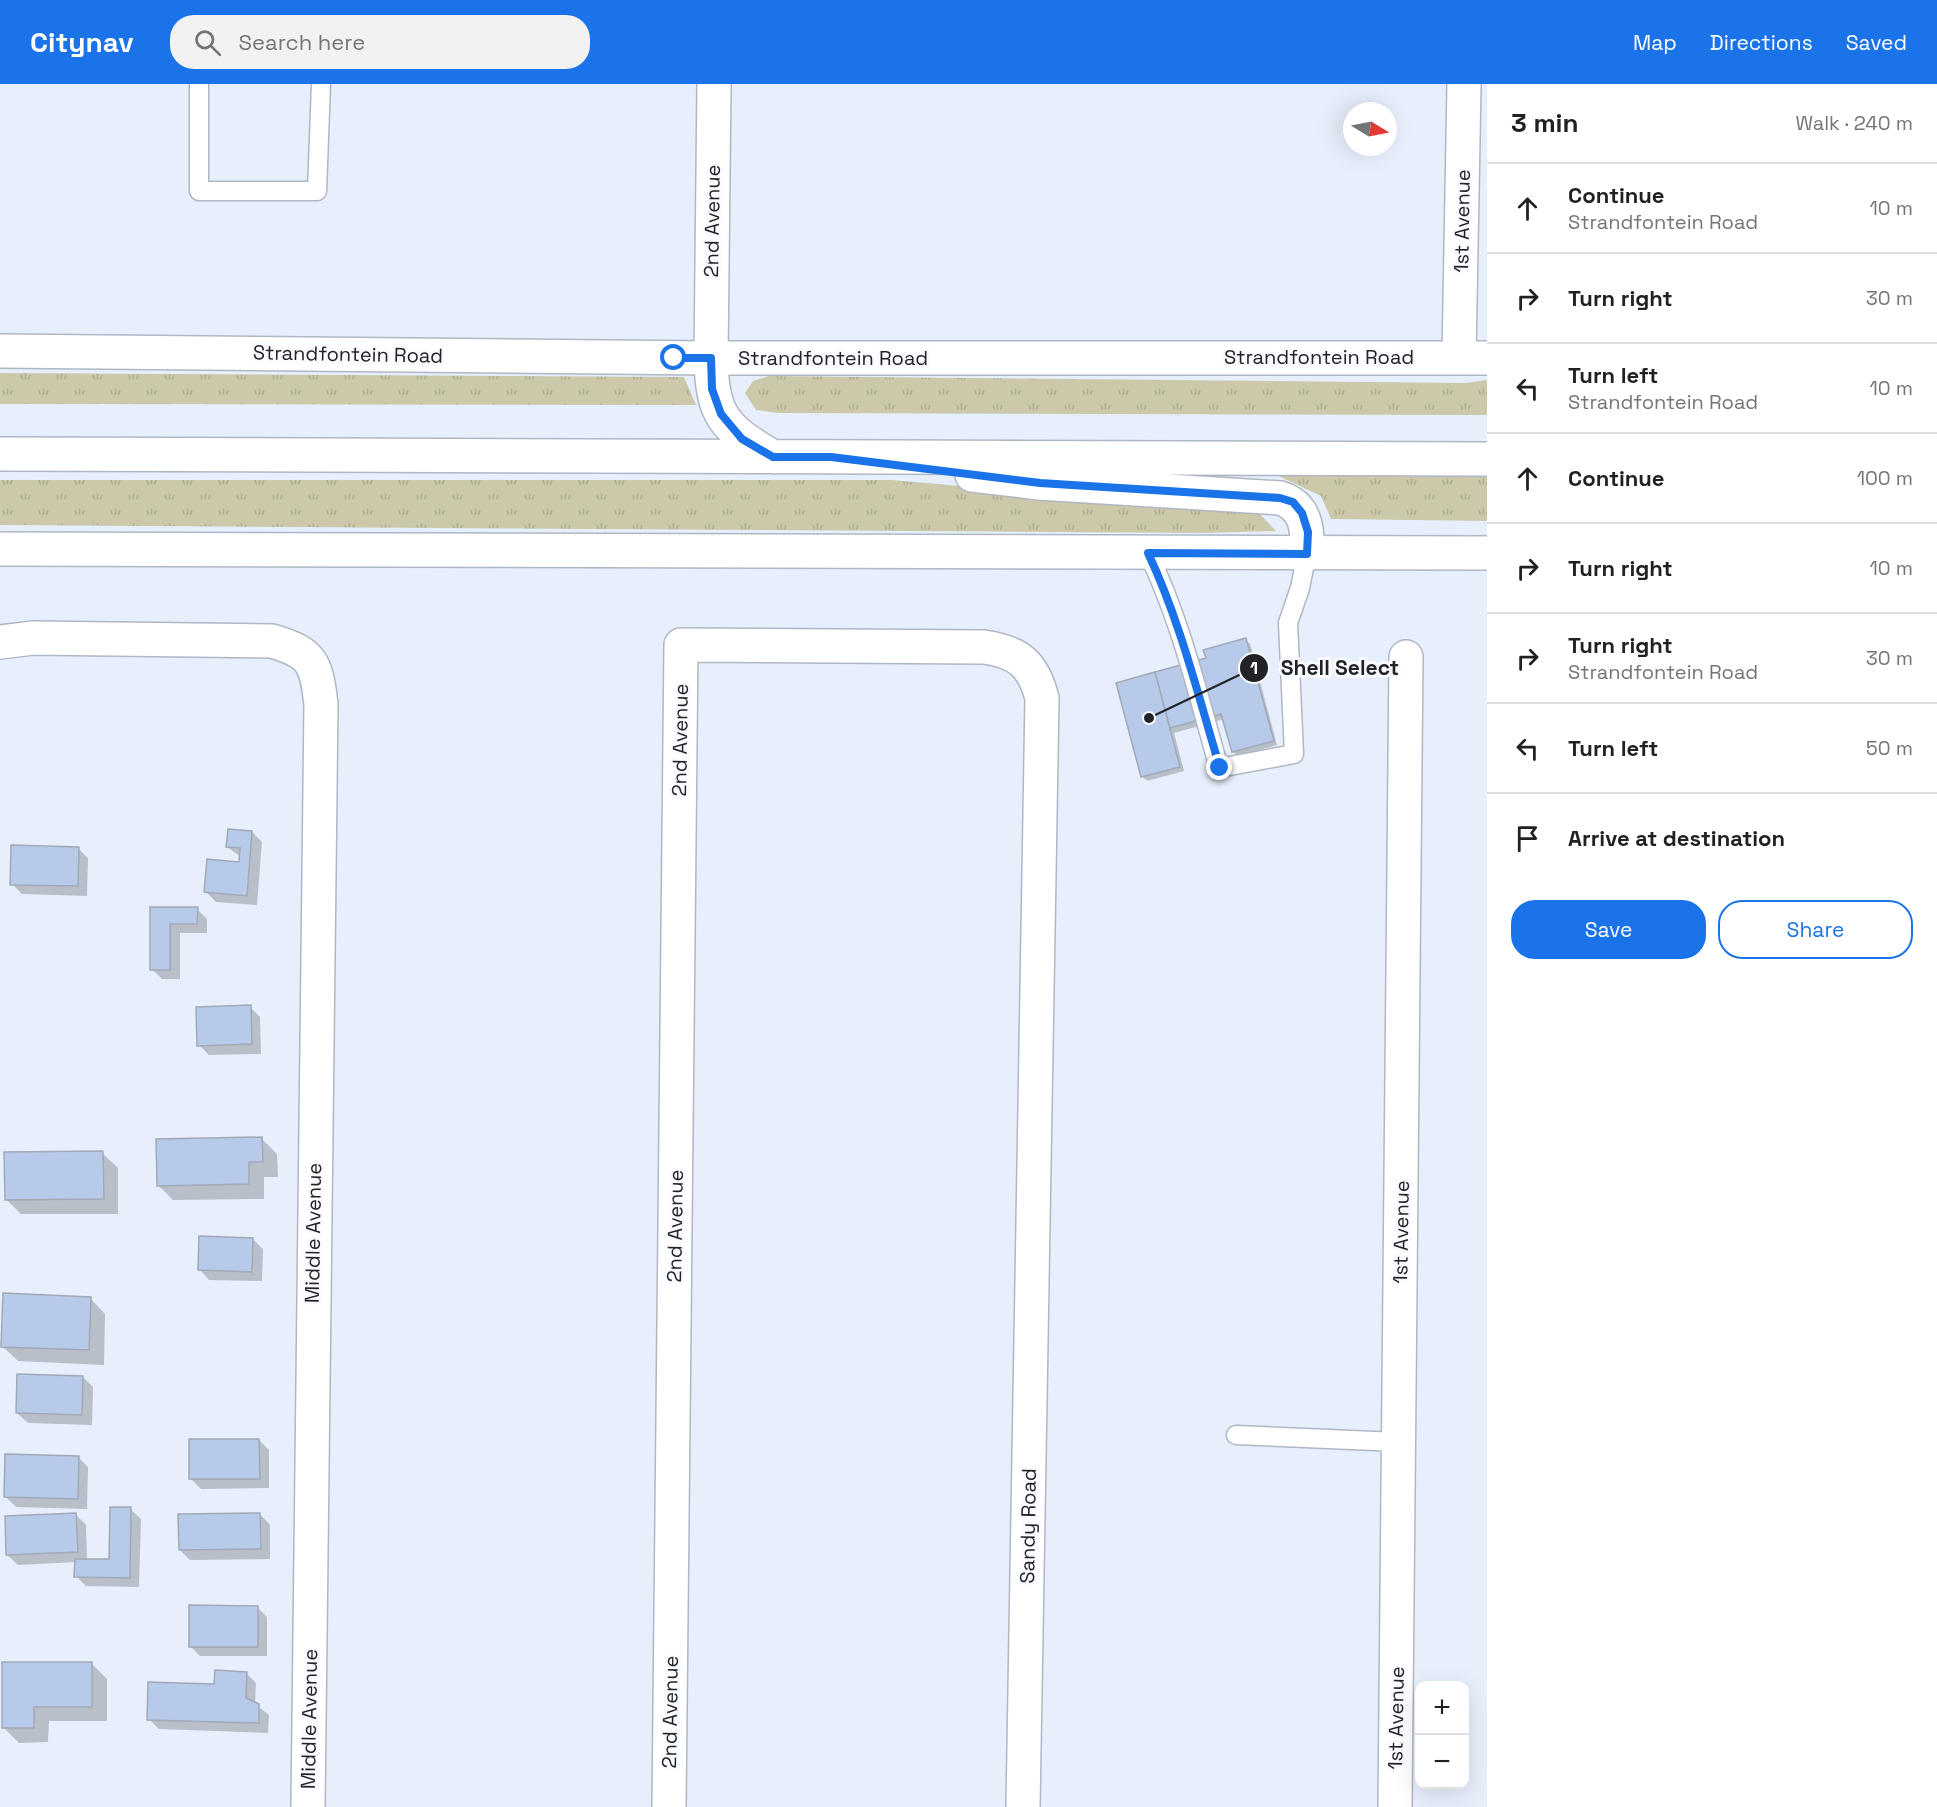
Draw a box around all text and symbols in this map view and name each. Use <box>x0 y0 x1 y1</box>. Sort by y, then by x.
search box <box>170 15 590 69</box>
text: Citynav <box>30 24 134 60</box>
icon: search <box>191 26 224 59</box>
text: Search here <box>239 28 365 56</box>
text: Map <box>1633 29 1677 56</box>
text: Directions <box>1710 29 1813 56</box>
text: Saved <box>1846 29 1907 56</box>
north arrow <box>1343 102 1397 156</box>
text: 3 min <box>1511 106 1579 140</box>
text: Walk · 240 m <box>1795 110 1913 136</box>
street label: 2nd Avenue <box>698 164 726 278</box>
street label: 1st Avenue <box>1448 169 1476 273</box>
text: Continue <box>1568 181 1664 209</box>
icon: ahead <box>1511 192 1544 225</box>
text: 10 m <box>1869 195 1913 221</box>
text: Strandfontein Road <box>1568 209 1758 235</box>
icon: right <box>1511 282 1544 315</box>
text: Turn right <box>1568 284 1673 312</box>
text: 30 m <box>1866 285 1913 311</box>
street label: Strandfontein Road <box>253 339 443 369</box>
route start <box>660 344 686 370</box>
street label: Strandfontein Road <box>1224 344 1414 370</box>
street label: Strandfontein Road <box>738 345 928 371</box>
text: Turn left <box>1568 361 1658 389</box>
icon: left <box>1511 372 1544 405</box>
text: 10 m <box>1869 375 1913 401</box>
text: Strandfontein Road <box>1568 389 1758 415</box>
icon: ahead <box>1511 462 1544 495</box>
text: Continue <box>1568 464 1664 492</box>
text: 100 m <box>1857 465 1913 491</box>
icon: right <box>1511 552 1544 585</box>
text: Turn right <box>1568 554 1673 582</box>
text: 10 m <box>1869 555 1913 581</box>
text: Turn right <box>1568 631 1673 659</box>
icon: right <box>1511 642 1544 675</box>
text: 30 m <box>1866 645 1913 671</box>
callout: Shell Select <box>1239 649 1411 688</box>
text: Shell Select <box>1281 654 1399 681</box>
text: 1 <box>1250 656 1258 679</box>
text: Strandfontein Road <box>1568 659 1758 685</box>
street label: 2nd Avenue <box>666 683 694 797</box>
icon: left <box>1511 732 1544 765</box>
text: Turn left <box>1568 734 1658 762</box>
text: 50 m <box>1866 735 1913 761</box>
route end <box>1206 754 1232 780</box>
icon: arrive <box>1511 822 1544 855</box>
text: Arrive at destination <box>1568 824 1785 852</box>
button: Save <box>1511 900 1706 959</box>
button: Share <box>1718 900 1913 959</box>
street label: Middle Avenue <box>299 1163 327 1303</box>
street label: 2nd Avenue <box>661 1169 689 1283</box>
street label: 1st Avenue <box>1387 1180 1415 1284</box>
street label: Sandy Road <box>1014 1468 1042 1584</box>
street label: Middle Avenue <box>295 1649 323 1789</box>
street label: 2nd Avenue <box>656 1655 684 1769</box>
street label: 1st Avenue <box>1382 1666 1410 1770</box>
map controls <box>1415 1681 1469 1789</box>
button: + <box>1415 1681 1469 1735</box>
button: − <box>1415 1735 1469 1789</box>

